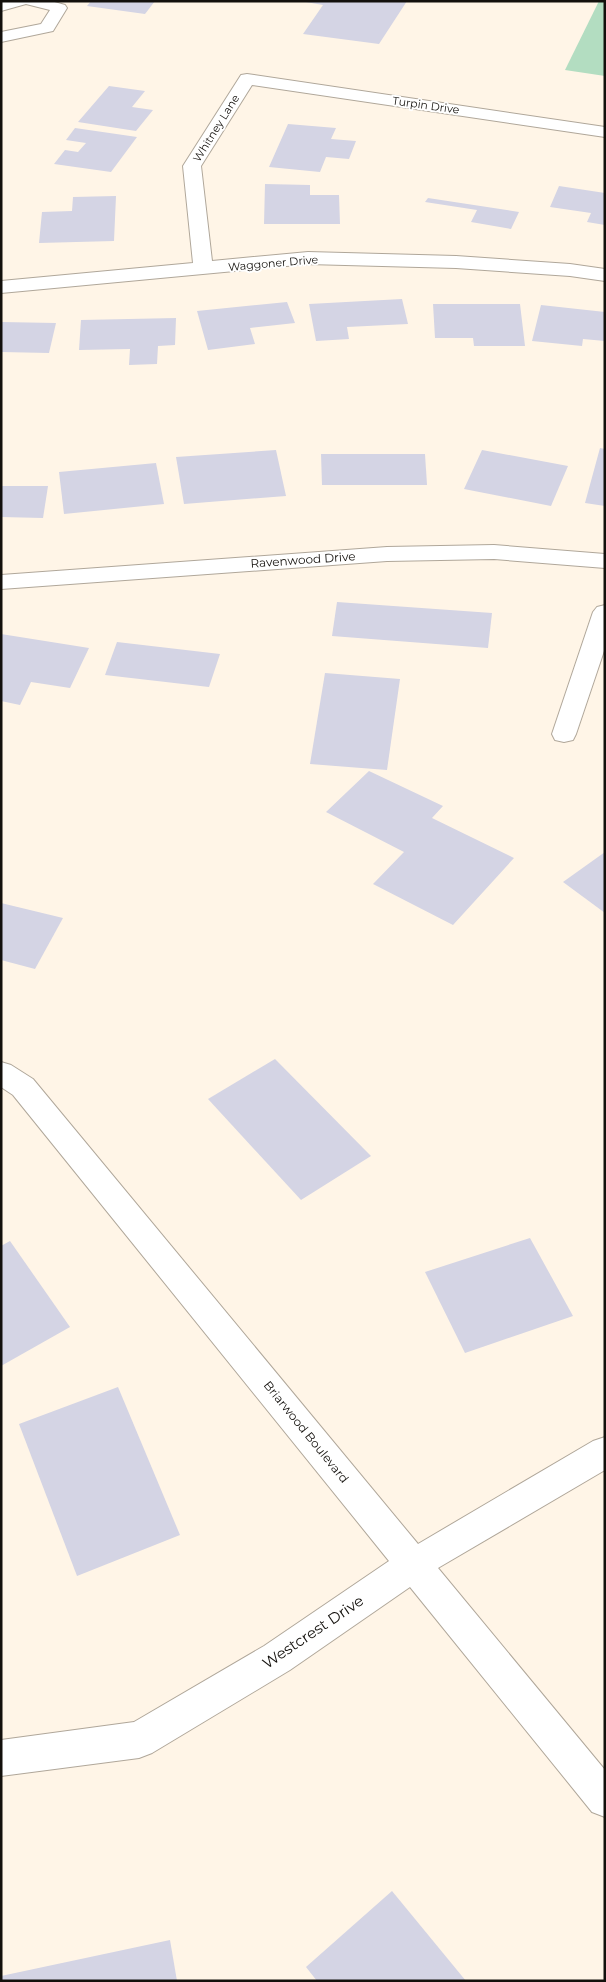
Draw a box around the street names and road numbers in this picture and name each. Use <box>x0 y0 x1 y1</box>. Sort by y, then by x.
street label: Whitney Lane <box>190 91 242 164</box>
street label: Turpin Drive <box>392 93 461 117</box>
street label: Waggoner Drive <box>227 252 319 274</box>
street label: Ravenwood Drive <box>250 548 356 571</box>
street label: Briarwood Boulevard <box>261 1378 352 1486</box>
street label: Westcrest Drive <box>258 1591 367 1672</box>

